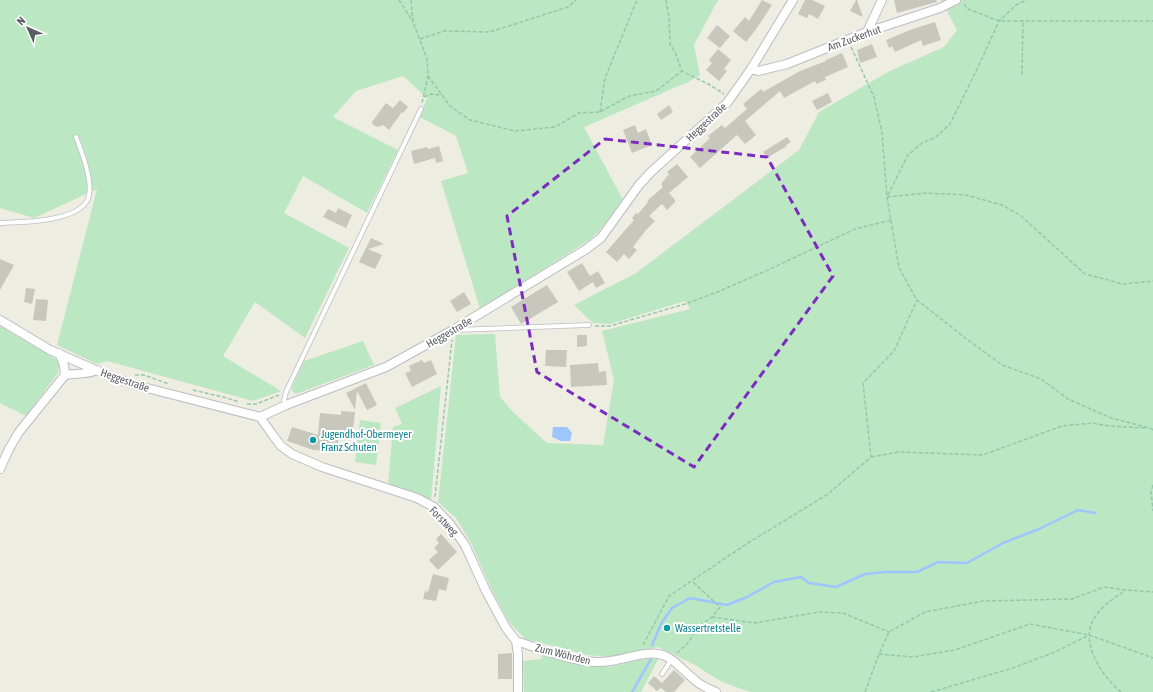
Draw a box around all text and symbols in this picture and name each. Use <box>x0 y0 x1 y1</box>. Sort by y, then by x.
north arrow <box>8 8 48 48</box>
text: N <box>14 14 27 27</box>
street label: Am Zuckerhut <box>826 23 882 53</box>
street label: Heggestraße <box>683 100 729 144</box>
street label: Heggestraße <box>424 314 474 350</box>
street label: Heggestraße <box>99 366 151 394</box>
place label: Jugendhof-Obermeyer Franz Schuten <box>321 428 412 453</box>
marker: Jugendhof-Obermeyer Franz Schuten <box>308 435 318 445</box>
street label: Forstweg <box>427 504 461 538</box>
place label: Wassertretstelle <box>675 622 741 634</box>
marker: Wassertretstelle <box>662 623 672 633</box>
street label: Zum Wöhrden <box>534 641 592 667</box>

